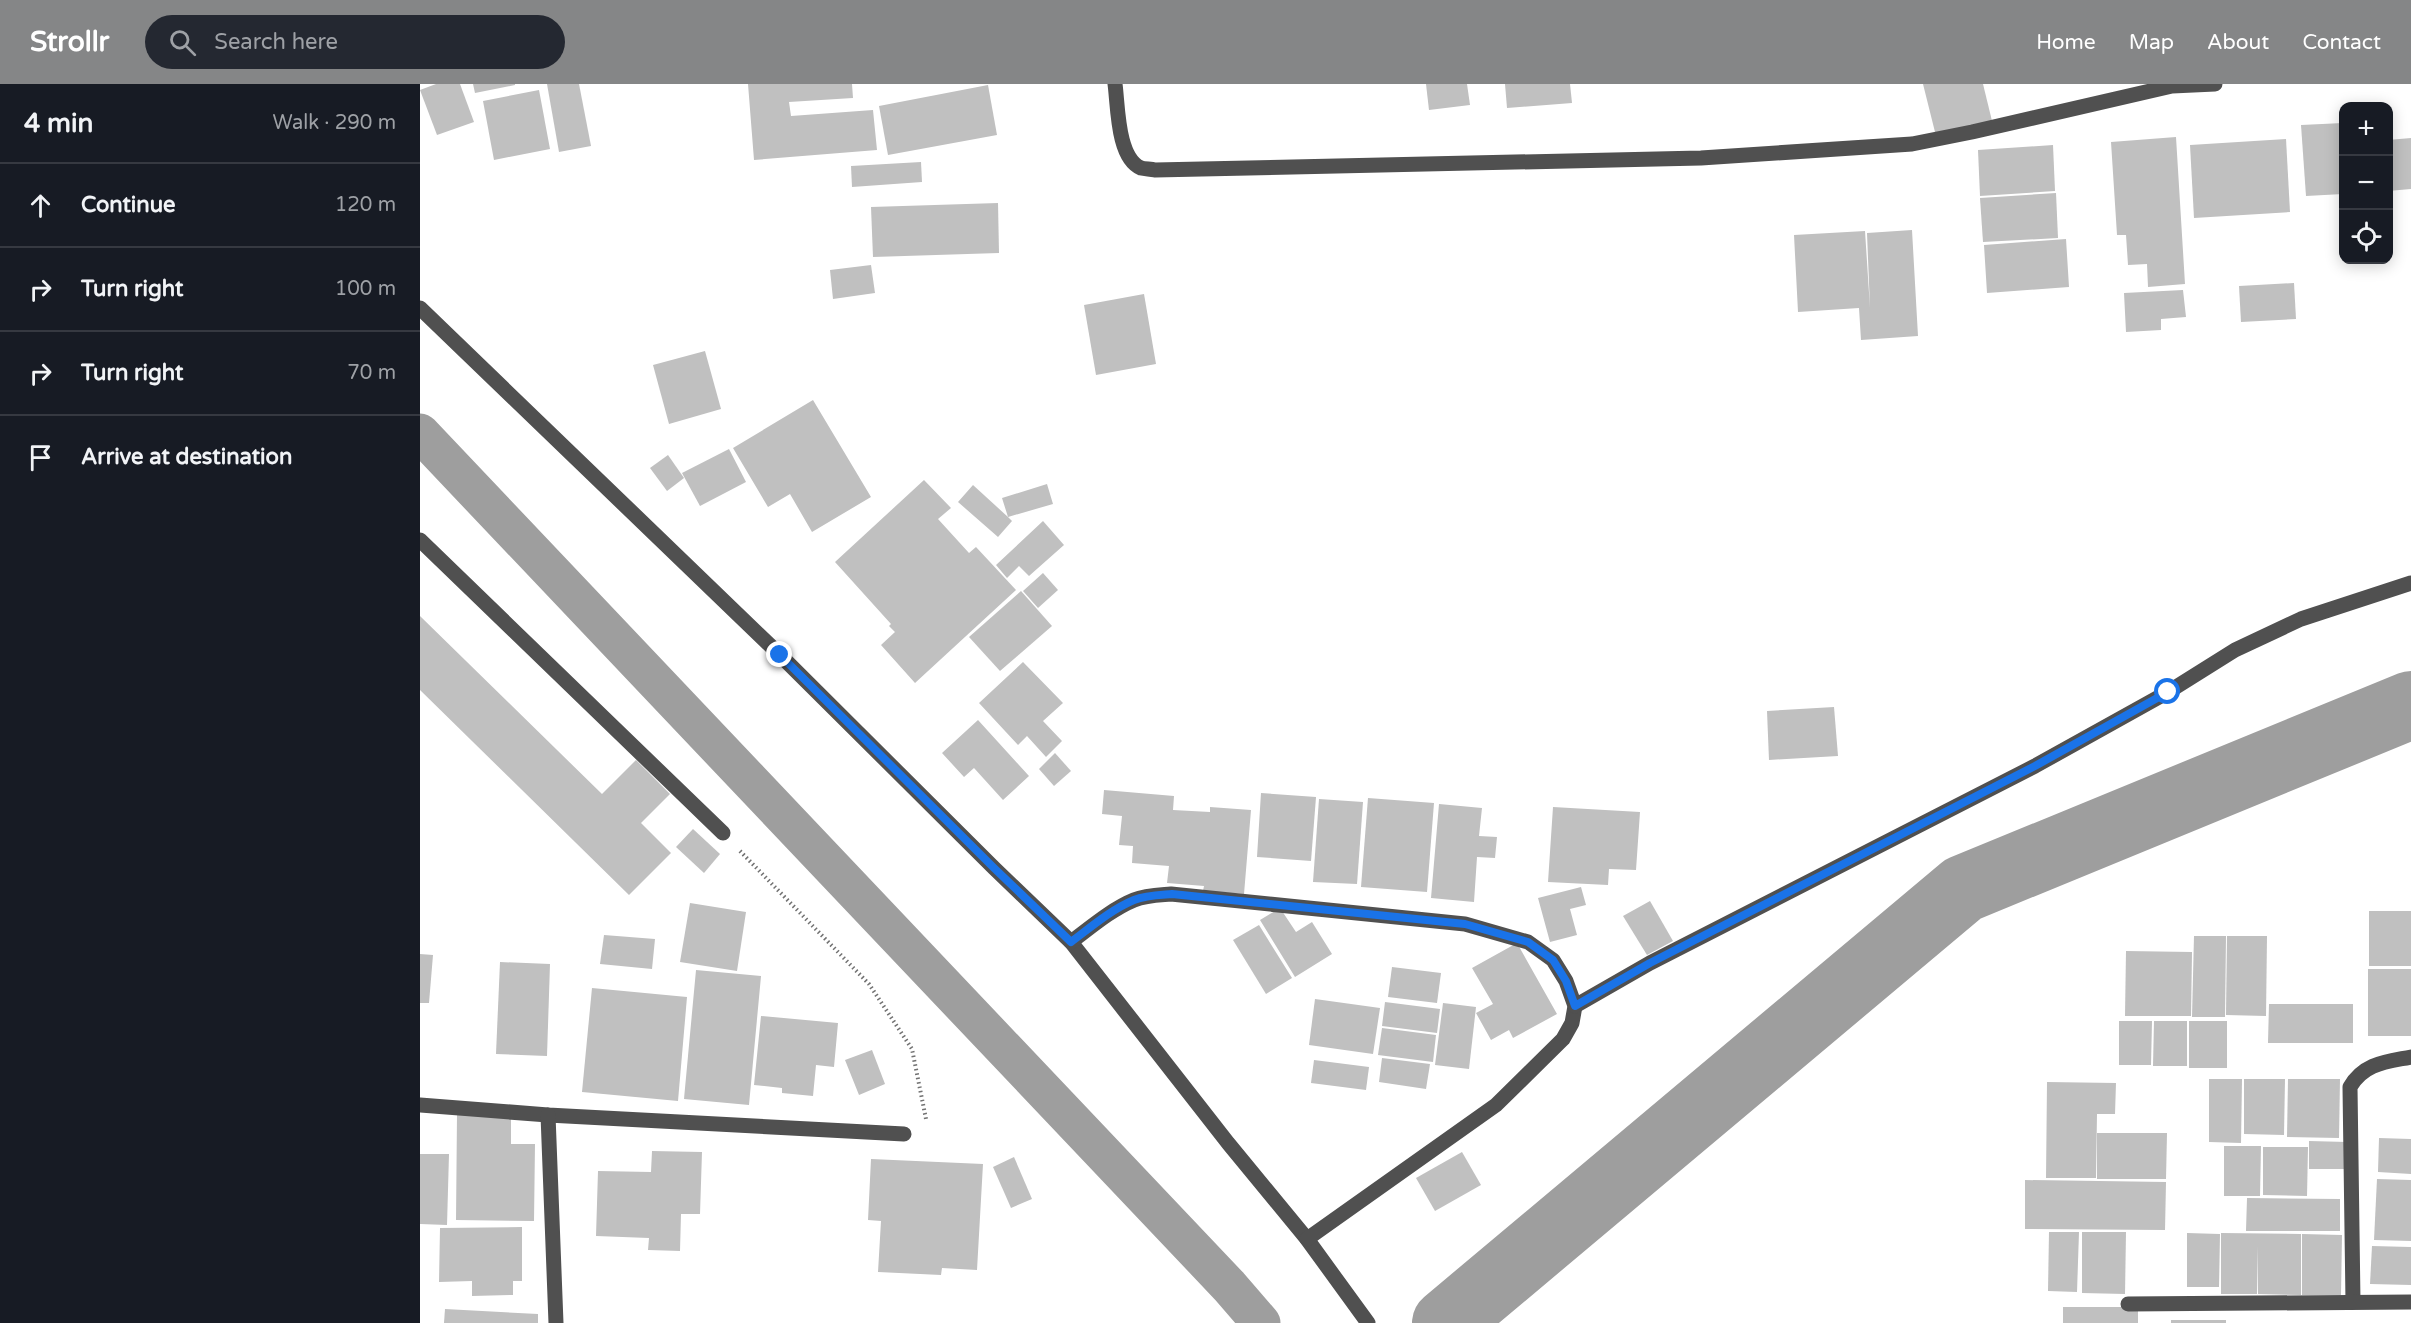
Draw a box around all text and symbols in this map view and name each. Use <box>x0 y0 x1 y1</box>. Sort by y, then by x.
search box <box>145 15 565 69</box>
text: Strollr <box>30 25 109 59</box>
icon: search <box>166 26 199 59</box>
text: Search here <box>214 29 338 55</box>
text: Home <box>2036 30 2096 55</box>
text: Map <box>2129 30 2174 55</box>
text: About <box>2207 30 2269 55</box>
text: Contact <box>2302 30 2381 55</box>
map controls <box>2339 102 2393 264</box>
button: + <box>2339 102 2393 156</box>
text: 4 min <box>24 108 93 139</box>
text: Walk · 290 m <box>273 111 396 135</box>
button: − <box>2339 156 2393 210</box>
icon: ahead <box>24 189 57 222</box>
text: Continue <box>81 192 176 218</box>
text: 120 m <box>335 193 396 217</box>
button: locate <box>2339 210 2393 264</box>
icon: right <box>24 273 57 306</box>
text: Turn right <box>81 276 183 302</box>
text: 100 m <box>335 277 396 301</box>
icon: right <box>24 357 57 390</box>
text: Turn right <box>81 360 183 386</box>
text: 70 m <box>347 361 396 385</box>
icon: arrive <box>24 441 57 474</box>
text: Arrive at destination <box>81 444 292 470</box>
route end <box>766 641 792 667</box>
route start <box>2154 678 2180 704</box>

